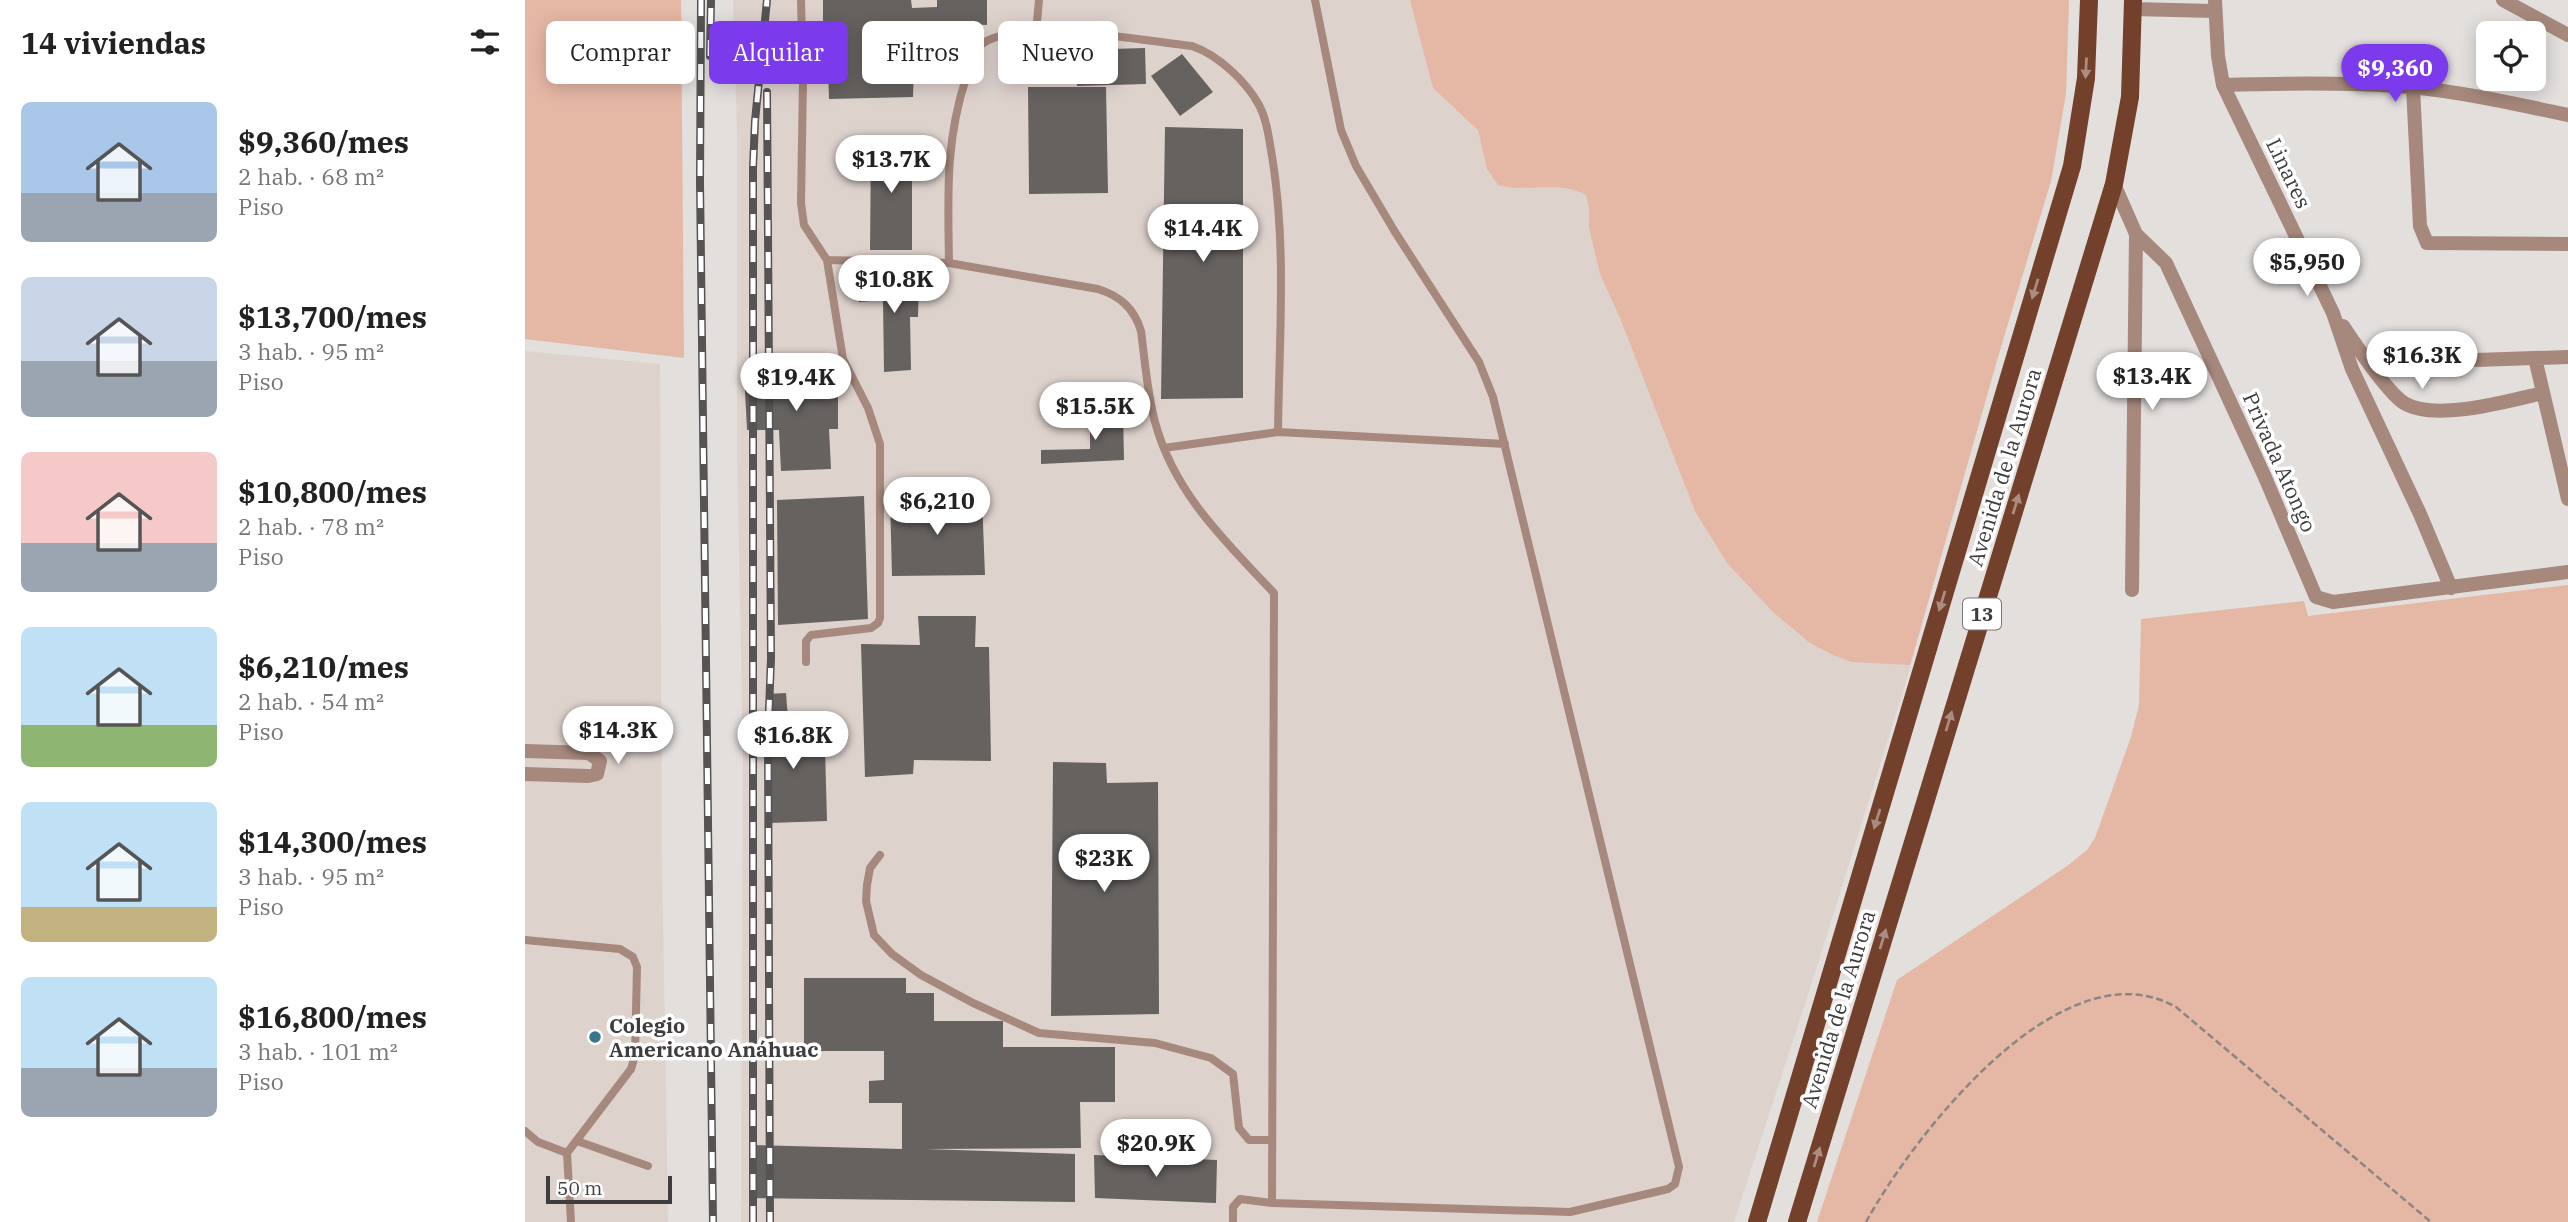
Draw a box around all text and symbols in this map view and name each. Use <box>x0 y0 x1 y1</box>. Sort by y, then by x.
chip: Comprar <box>546 21 695 84</box>
chip: Alquilar <box>709 21 848 84</box>
chip: Filtros <box>862 21 984 84</box>
chip: Nuevo <box>998 21 1118 84</box>
map controls <box>2476 21 2546 91</box>
button: locate <box>2476 21 2546 91</box>
text: 14 viviendas <box>21 23 206 62</box>
icon: filters <box>466 23 504 61</box>
pin: $9,360 <box>2338 44 2452 104</box>
text: $9,360 <box>2357 52 2433 82</box>
one-way arrow <box>2080 57 2091 79</box>
text: $9,360/mes <box>238 122 409 161</box>
icon: home <box>77 130 161 214</box>
street label: Linares <box>2260 133 2318 213</box>
pin: $13.7K <box>834 136 948 195</box>
text: $13.7K <box>851 143 931 173</box>
text: 2 hab. · 68 m² <box>238 161 384 191</box>
text: Piso <box>238 191 284 221</box>
pin: $14.4K <box>1146 204 1260 264</box>
text: $14.4K <box>1163 212 1243 242</box>
pin: $5,950 <box>2250 238 2364 298</box>
text: $5,950 <box>2269 246 2345 276</box>
pin: $10.8K <box>837 256 951 315</box>
text: $10.8K <box>854 263 934 293</box>
one-way arrow <box>2030 279 2040 300</box>
text: $13,700/mes <box>238 297 427 336</box>
icon: home <box>77 305 161 389</box>
pin: $16.3K <box>2365 332 2479 391</box>
text: 3 hab. · 95 m² <box>238 336 384 366</box>
text: $16.3K <box>2382 339 2462 369</box>
pin: $13.4K <box>2095 352 2209 412</box>
pin: $19.4K <box>739 354 853 413</box>
text: $13.4K <box>2112 360 2192 390</box>
text: $19.4K <box>756 361 836 391</box>
street label: Avenida de la Aurora <box>1961 365 2047 569</box>
text: Piso <box>238 366 284 396</box>
pin: $15.5K <box>1038 382 1152 442</box>
street label: Privada Atongo <box>2237 388 2323 536</box>
text: $15.5K <box>1055 390 1135 420</box>
text: $10,800/mes <box>238 472 427 511</box>
pin: $6,210 <box>880 477 994 537</box>
icon: home <box>77 480 161 564</box>
text: $6,210 <box>899 485 975 515</box>
one-way arrow <box>2011 493 2022 514</box>
text: 2 hab. · 78 m² <box>238 511 384 541</box>
text: Piso <box>238 541 284 571</box>
one-way arrow <box>1936 591 1946 612</box>
road number: 13 <box>1963 598 2001 629</box>
text: $6,210/mes <box>238 647 409 686</box>
icon: home <box>77 655 161 739</box>
text: 2 hab. · 54 m² <box>238 686 384 716</box>
pin: $14.3K <box>561 706 675 766</box>
one-way arrow <box>1945 711 1955 732</box>
pin: $16.8K <box>736 712 850 771</box>
text: $14.3K <box>578 714 658 744</box>
text: Piso <box>238 716 284 746</box>
text: $16.8K <box>753 719 833 749</box>
one-way arrow <box>1871 809 1881 830</box>
text: $14,300/mes <box>238 822 427 861</box>
icon: home <box>77 830 161 914</box>
pin: $23K <box>1063 834 1145 894</box>
text: $23K <box>1075 842 1133 872</box>
text: 3 hab. · 95 m² <box>238 861 384 891</box>
text: Piso <box>238 891 284 921</box>
street label: Avenida de la Aurora <box>1795 907 1881 1111</box>
one-way arrow <box>1879 928 1889 949</box>
text: $16,800/mes <box>238 997 427 1036</box>
icon: home <box>77 1005 161 1089</box>
place label: Colegio Americano Anáhuac <box>609 1011 819 1063</box>
marker: Colegio Americano Anáhuac <box>587 1029 603 1045</box>
text: 3 hab. · 101 m² <box>238 1036 398 1066</box>
text: Piso <box>238 1066 284 1096</box>
pin: $20.9K <box>1099 1120 1213 1179</box>
text: $20.9K <box>1116 1127 1196 1157</box>
one-way arrow <box>1812 1146 1822 1167</box>
scale bar <box>546 1173 672 1205</box>
text: 50 m <box>557 1176 602 1200</box>

